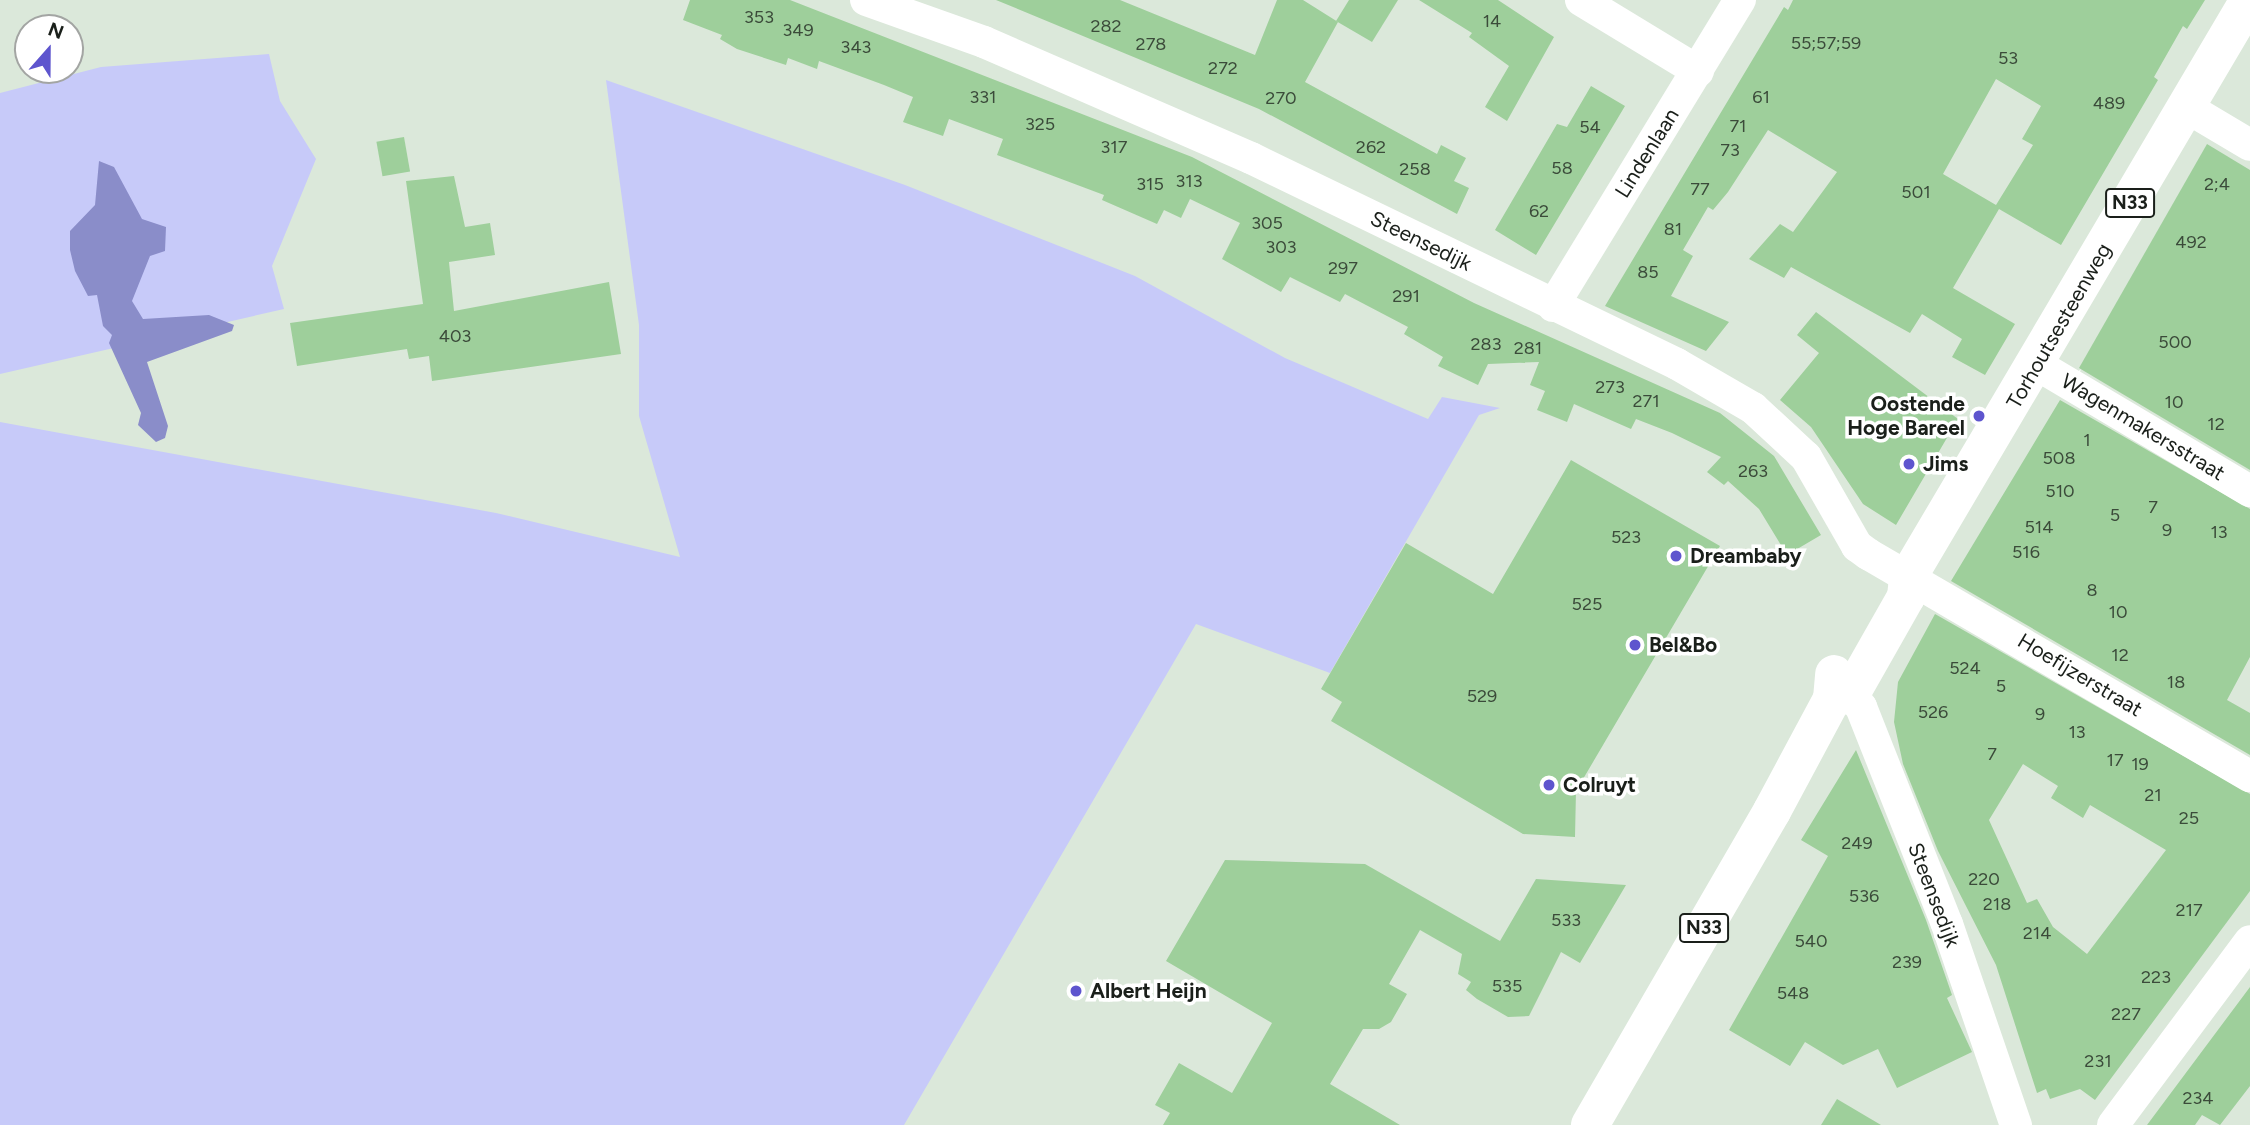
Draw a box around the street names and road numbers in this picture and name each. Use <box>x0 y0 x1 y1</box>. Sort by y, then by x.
street label: Lindenlaan <box>1610 104 1684 202</box>
road number: N33 <box>2104 188 2156 218</box>
street label: Steensedijk <box>1366 206 1476 276</box>
street label: Torhoutsesteenweg <box>2001 239 2117 413</box>
street label: Wagenmakersstraat <box>2057 368 2229 486</box>
street label: Hoefijzerstraat <box>2013 628 2147 722</box>
street label: Steensedijk <box>1903 839 1965 951</box>
road number: N33 <box>1678 912 1730 944</box>

